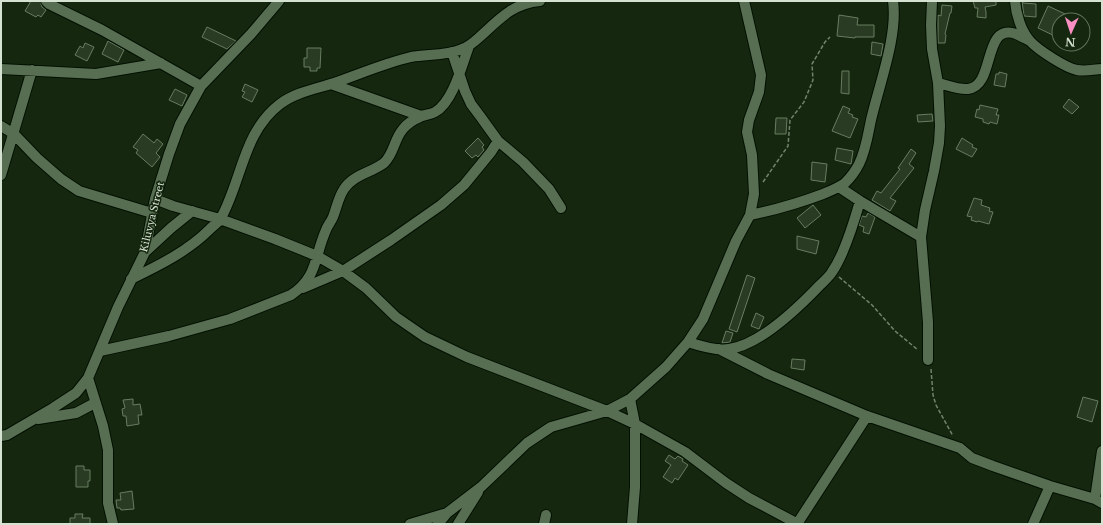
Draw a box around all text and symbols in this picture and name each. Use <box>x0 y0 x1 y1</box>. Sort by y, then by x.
north arrow <box>1051 12 1091 52</box>
text: N <box>1064 35 1076 49</box>
street label: Kiluvya Street <box>137 180 167 253</box>

